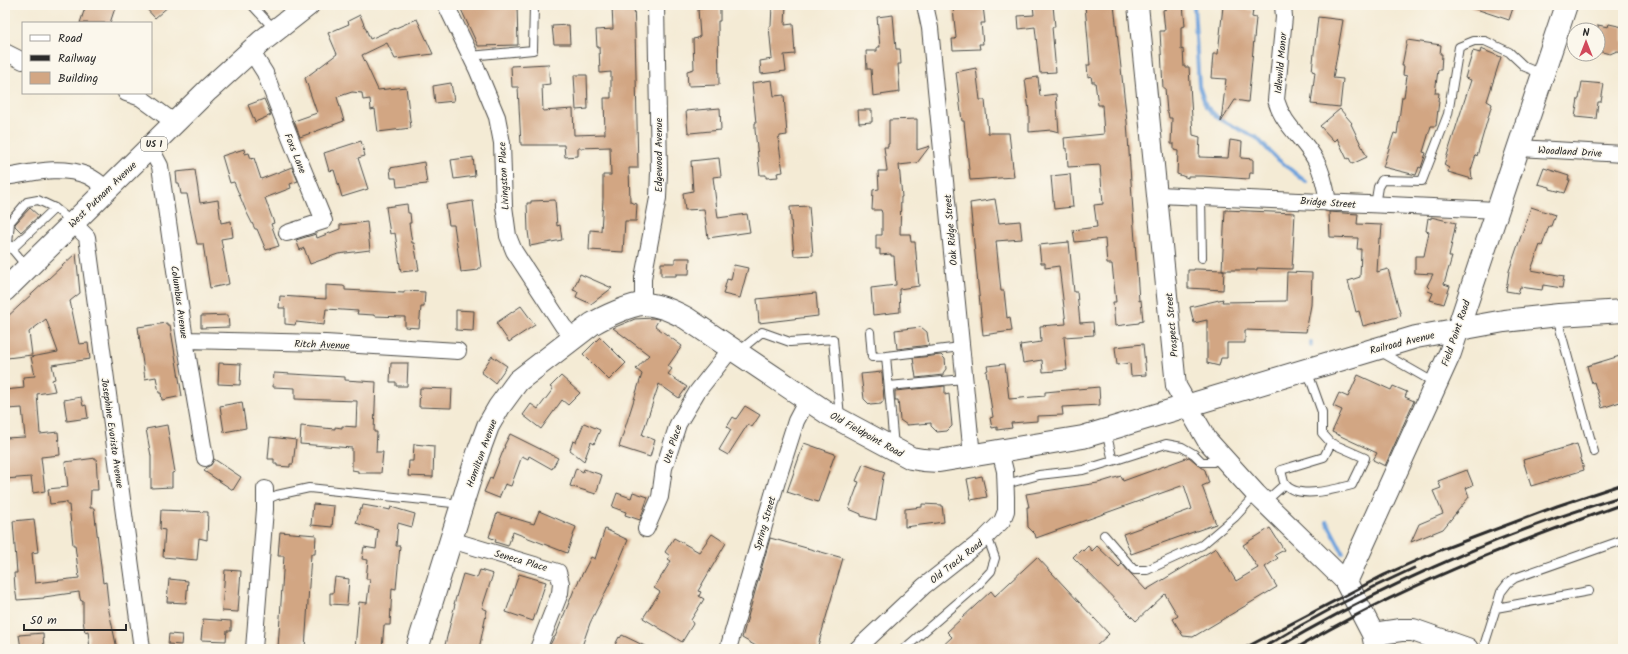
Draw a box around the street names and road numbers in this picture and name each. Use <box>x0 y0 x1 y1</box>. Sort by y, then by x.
street label: Idlewild Manor <box>1270 31 1292 94</box>
street label: Edgewood Avenue <box>651 117 667 192</box>
street label: Foxs Lane <box>280 131 311 176</box>
road number: US 1 <box>141 137 167 151</box>
street label: Livingston Place <box>494 141 514 210</box>
street label: Woodland Drive <box>1537 142 1603 162</box>
street label: West Putnam Avenue <box>65 157 141 232</box>
street label: Bridge Street <box>1300 193 1356 213</box>
street label: Oak Ridge Street <box>940 194 962 266</box>
street label: Columbus Avenue <box>166 265 192 340</box>
street label: Prospect Street <box>1161 292 1183 358</box>
street label: Field Point Road <box>1437 297 1475 369</box>
street label: Railroad Avenue <box>1368 327 1437 359</box>
street label: Ritch Avenue <box>294 336 350 354</box>
street label: Josephine Evaristo Avenue <box>96 377 128 490</box>
street label: Old Fieldpoint Road <box>827 408 907 462</box>
street label: Hamilton Avenue <box>462 417 502 490</box>
street label: Ute Place <box>659 422 687 466</box>
street label: Spring Street <box>750 494 780 552</box>
street label: Old Track Road <box>926 535 988 588</box>
street label: Seneca Place <box>492 546 550 576</box>

